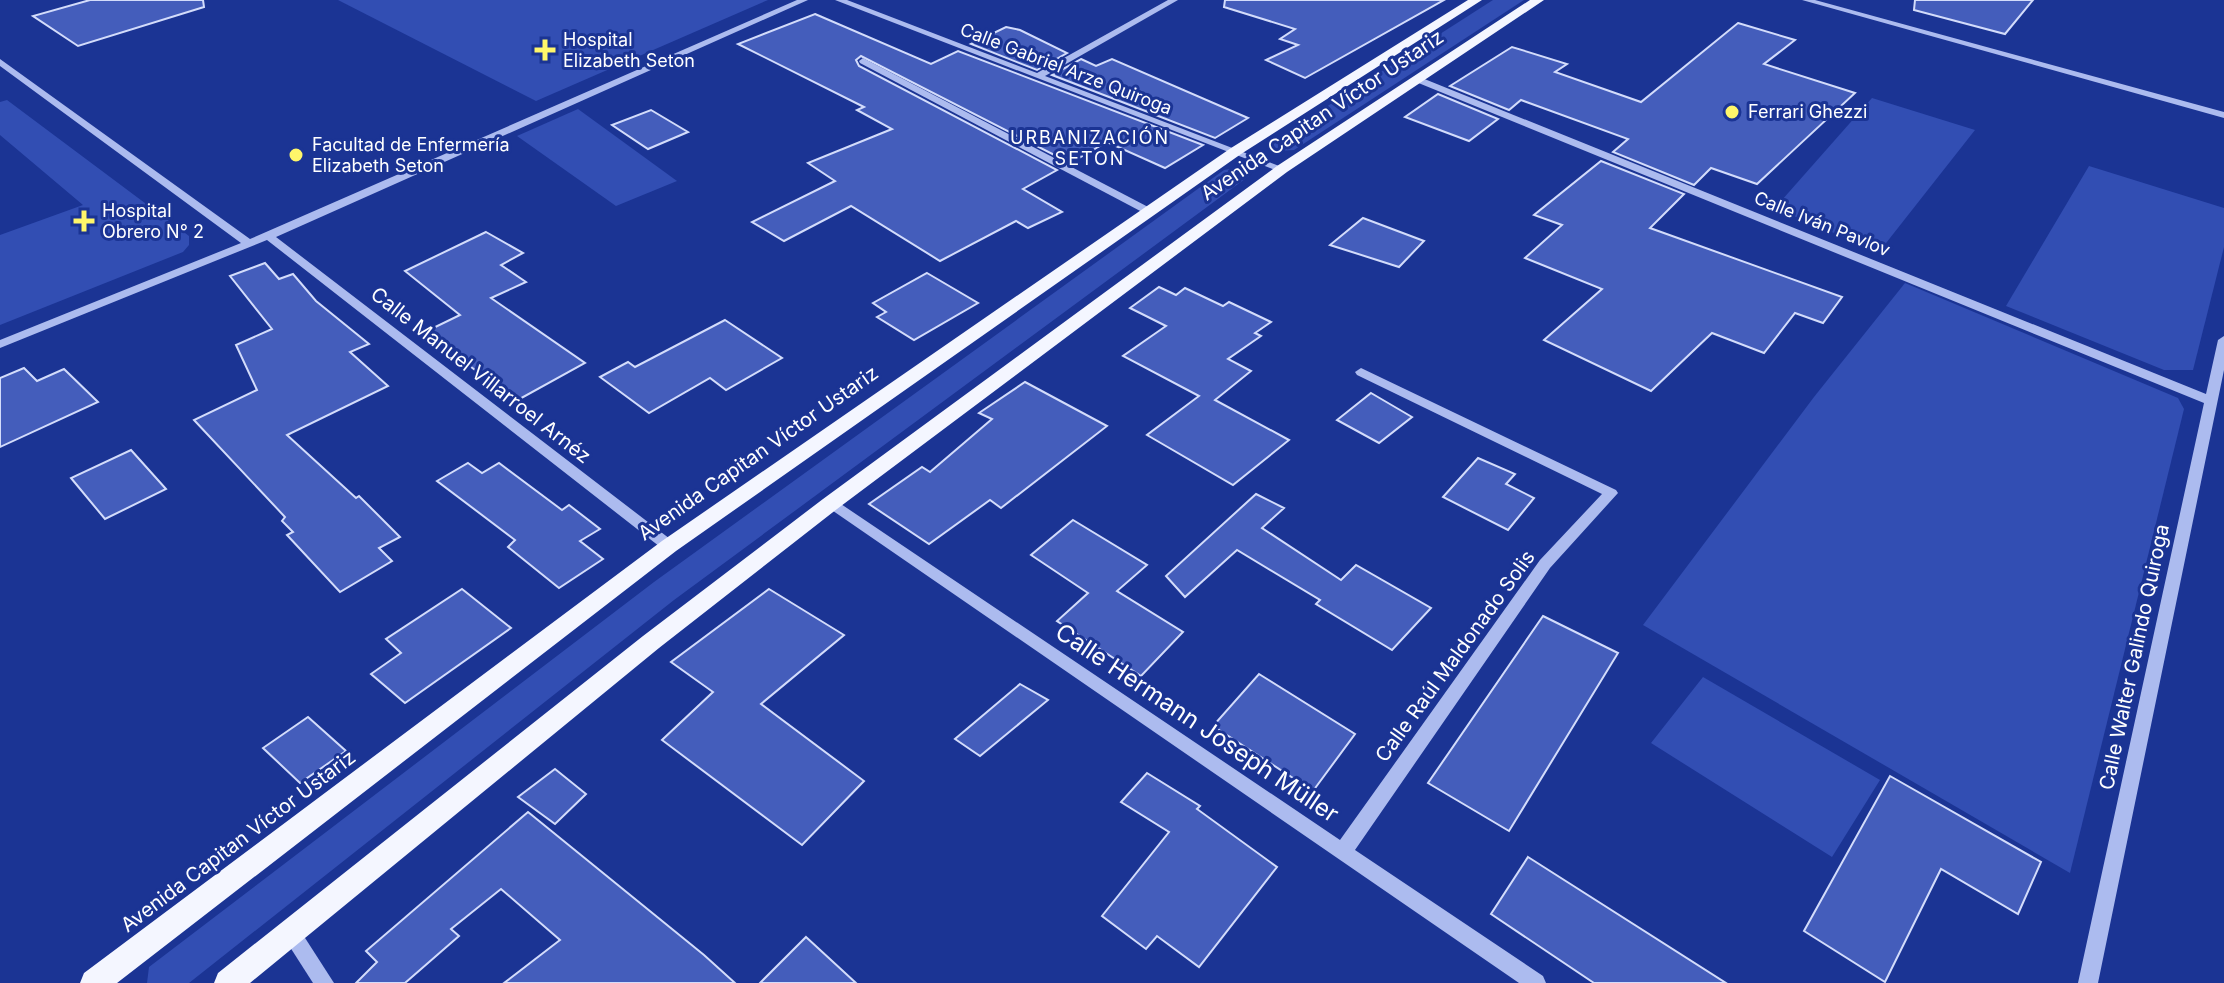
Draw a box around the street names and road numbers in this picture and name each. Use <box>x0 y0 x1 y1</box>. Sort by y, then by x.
street label: Calle Gabriel Arze Quiroga <box>957 18 1175 119</box>
street label: Avenida Capitan Víctor Ustariz <box>1196 25 1448 205</box>
street label: Calle Iván Pavlov <box>1751 187 1893 260</box>
street label: Calle Manuel Villarroel Arnéz <box>366 282 596 468</box>
street label: Avenida Capitan Víctor Ustariz <box>633 361 883 545</box>
street label: Calle Walter Galindo Quiroga <box>2094 522 2174 792</box>
street label: Calle Raúl Maldonado Solis <box>1370 546 1540 766</box>
street label: Calle Hermann Joseph Müller <box>1050 617 1344 828</box>
street label: Avenida Capitan Víctor Ustariz <box>116 745 360 937</box>

